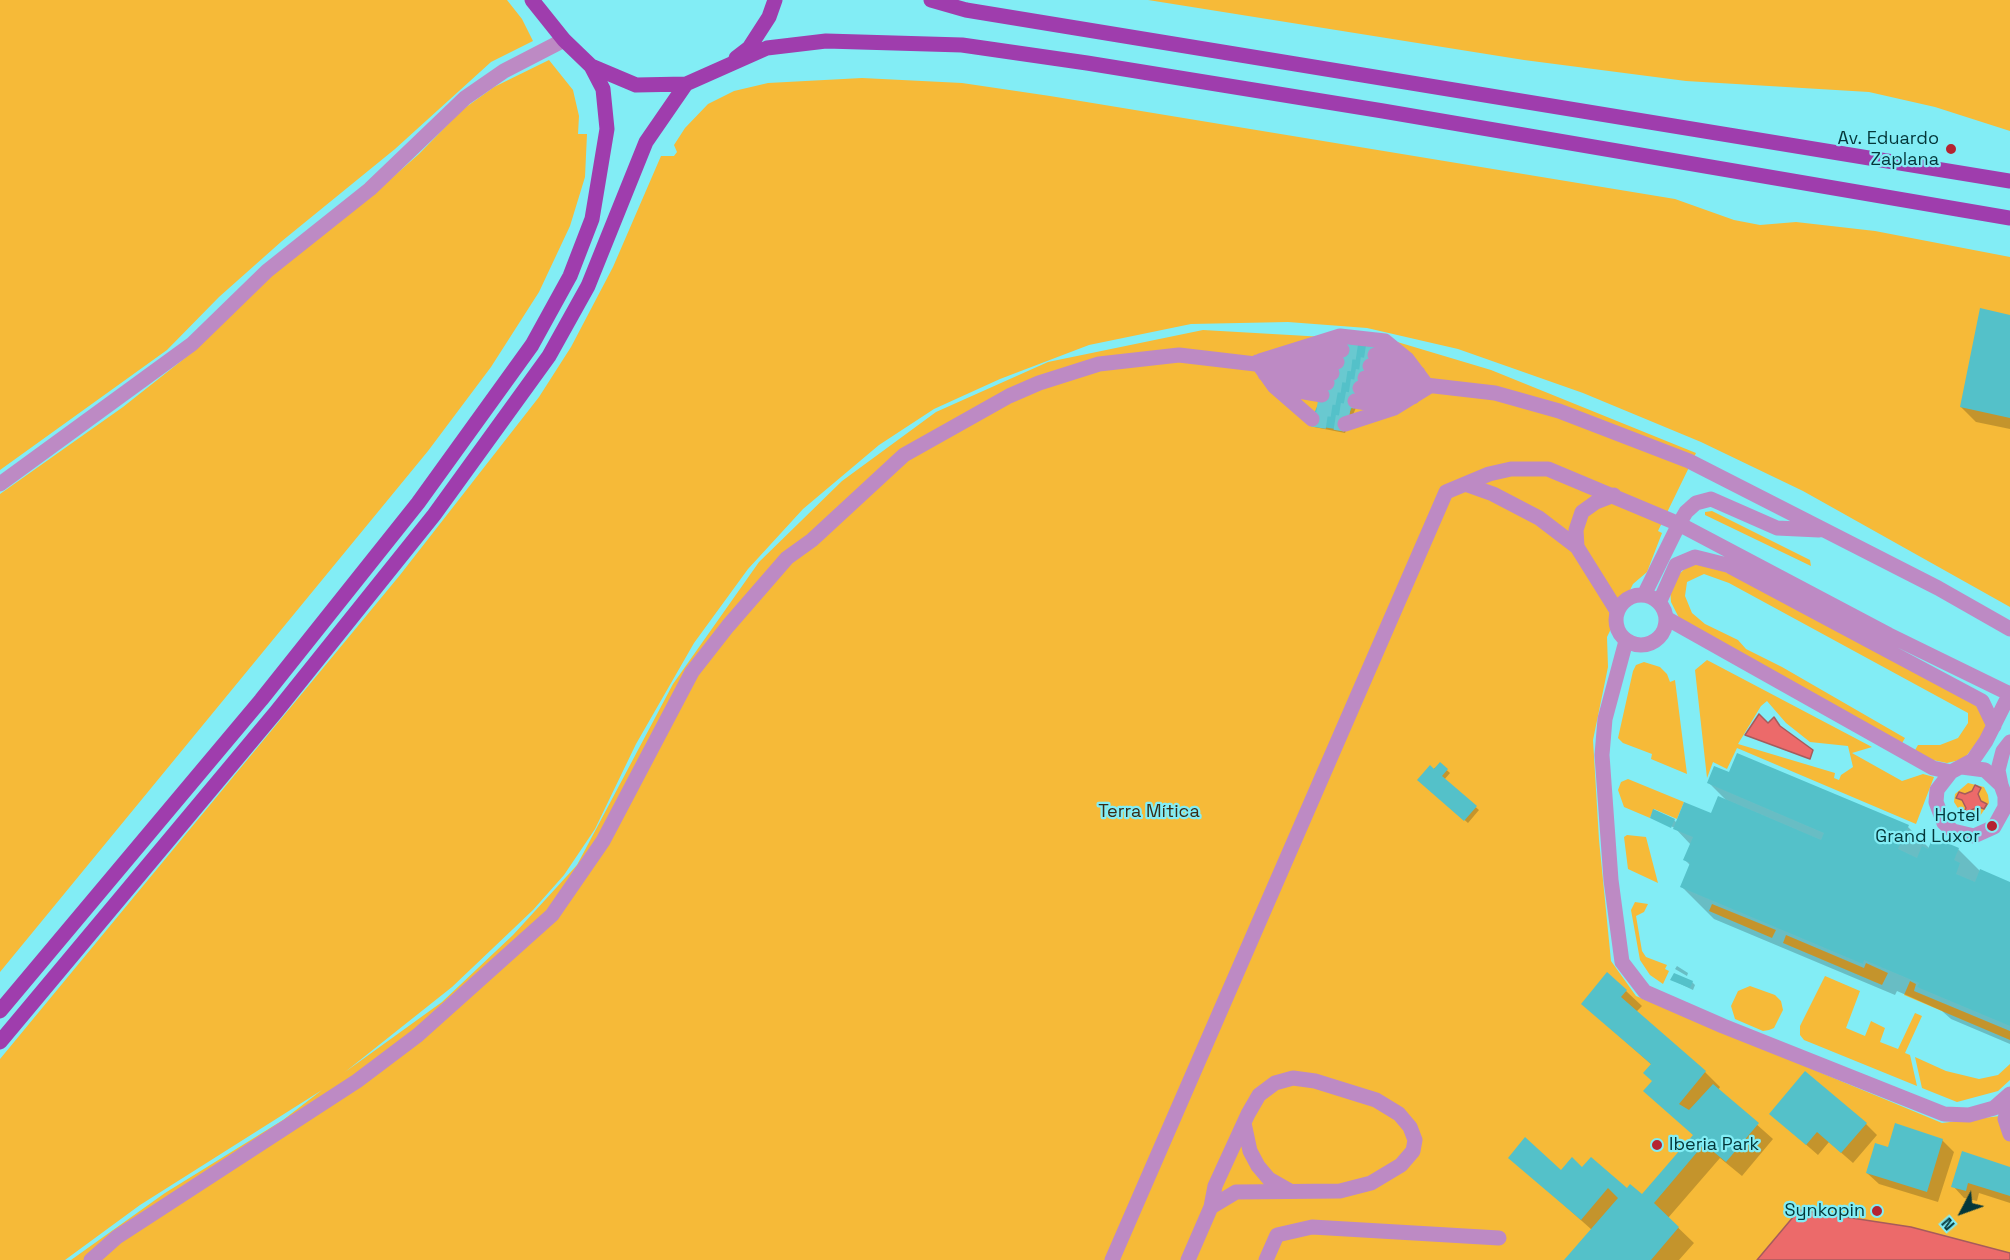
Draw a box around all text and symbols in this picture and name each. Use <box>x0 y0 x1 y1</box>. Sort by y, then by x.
place label: Av. Eduardo Zaplana <box>1838 128 1939 170</box>
marker: Av. Eduardo Zaplana <box>1944 142 1958 156</box>
park label: Terra Mítica <box>1098 801 1200 823</box>
place label: Hotel Grand Luxor <box>1875 805 1980 848</box>
marker: Hotel Grand Luxor <box>1985 819 1999 833</box>
place label: Iberia Park <box>1669 1134 1759 1156</box>
marker: Iberia Park <box>1650 1138 1664 1152</box>
north arrow <box>1932 1182 1992 1242</box>
place label: Synkopin <box>1785 1200 1865 1222</box>
marker: Synkopin <box>1870 1204 1884 1218</box>
text: N <box>1937 1213 1959 1235</box>

